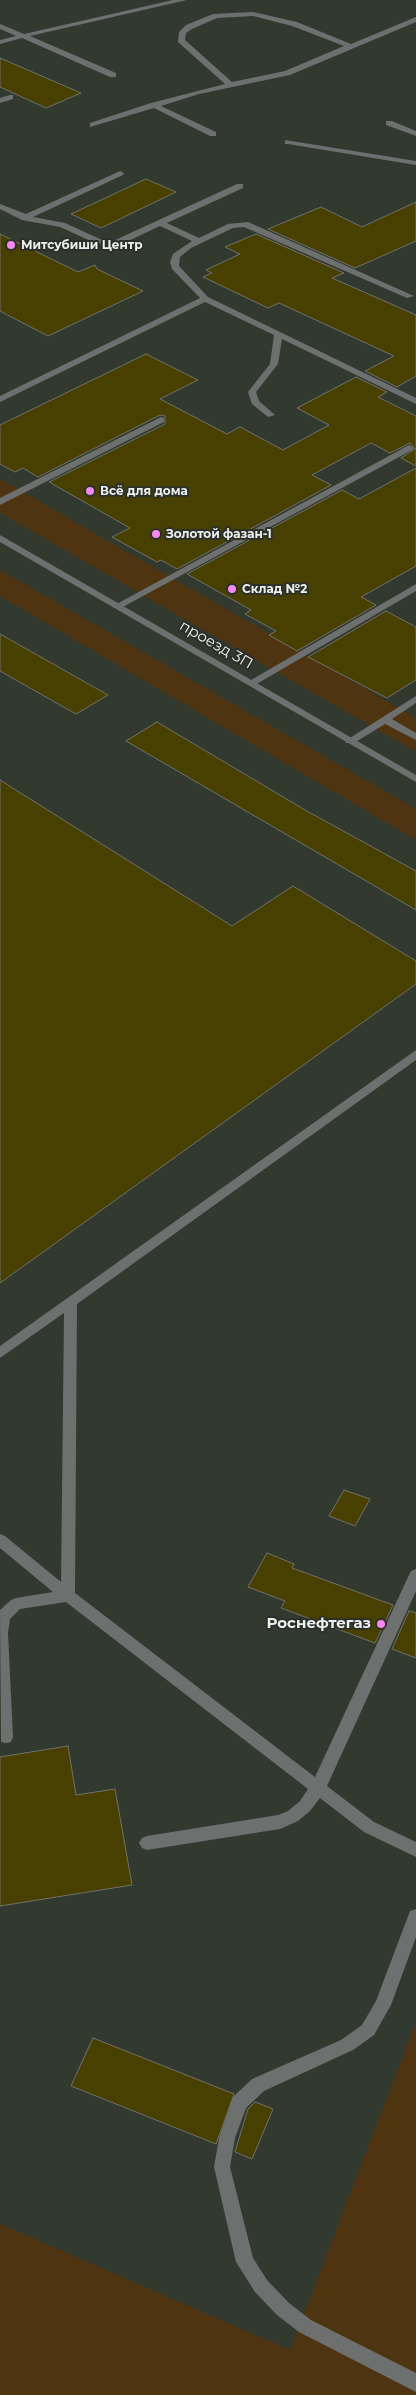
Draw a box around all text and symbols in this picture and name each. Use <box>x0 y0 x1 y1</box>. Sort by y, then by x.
place label: Митсубиши Центр <box>21 238 143 252</box>
marker: Митсубиши Центр <box>5 239 17 251</box>
place label: Всё для дома <box>100 484 188 498</box>
marker: Всё для дома <box>84 485 96 497</box>
place label: Золотой фазан-1 <box>166 527 272 541</box>
marker: Золотой фазан-1 <box>150 528 162 540</box>
place label: Склад №2 <box>242 582 307 596</box>
marker: Склад №2 <box>226 583 238 595</box>
street label: проезд 3П <box>176 617 256 673</box>
place label: Роснефтегаз <box>267 1615 371 1633</box>
marker: Роснефтегаз <box>375 1618 387 1630</box>

